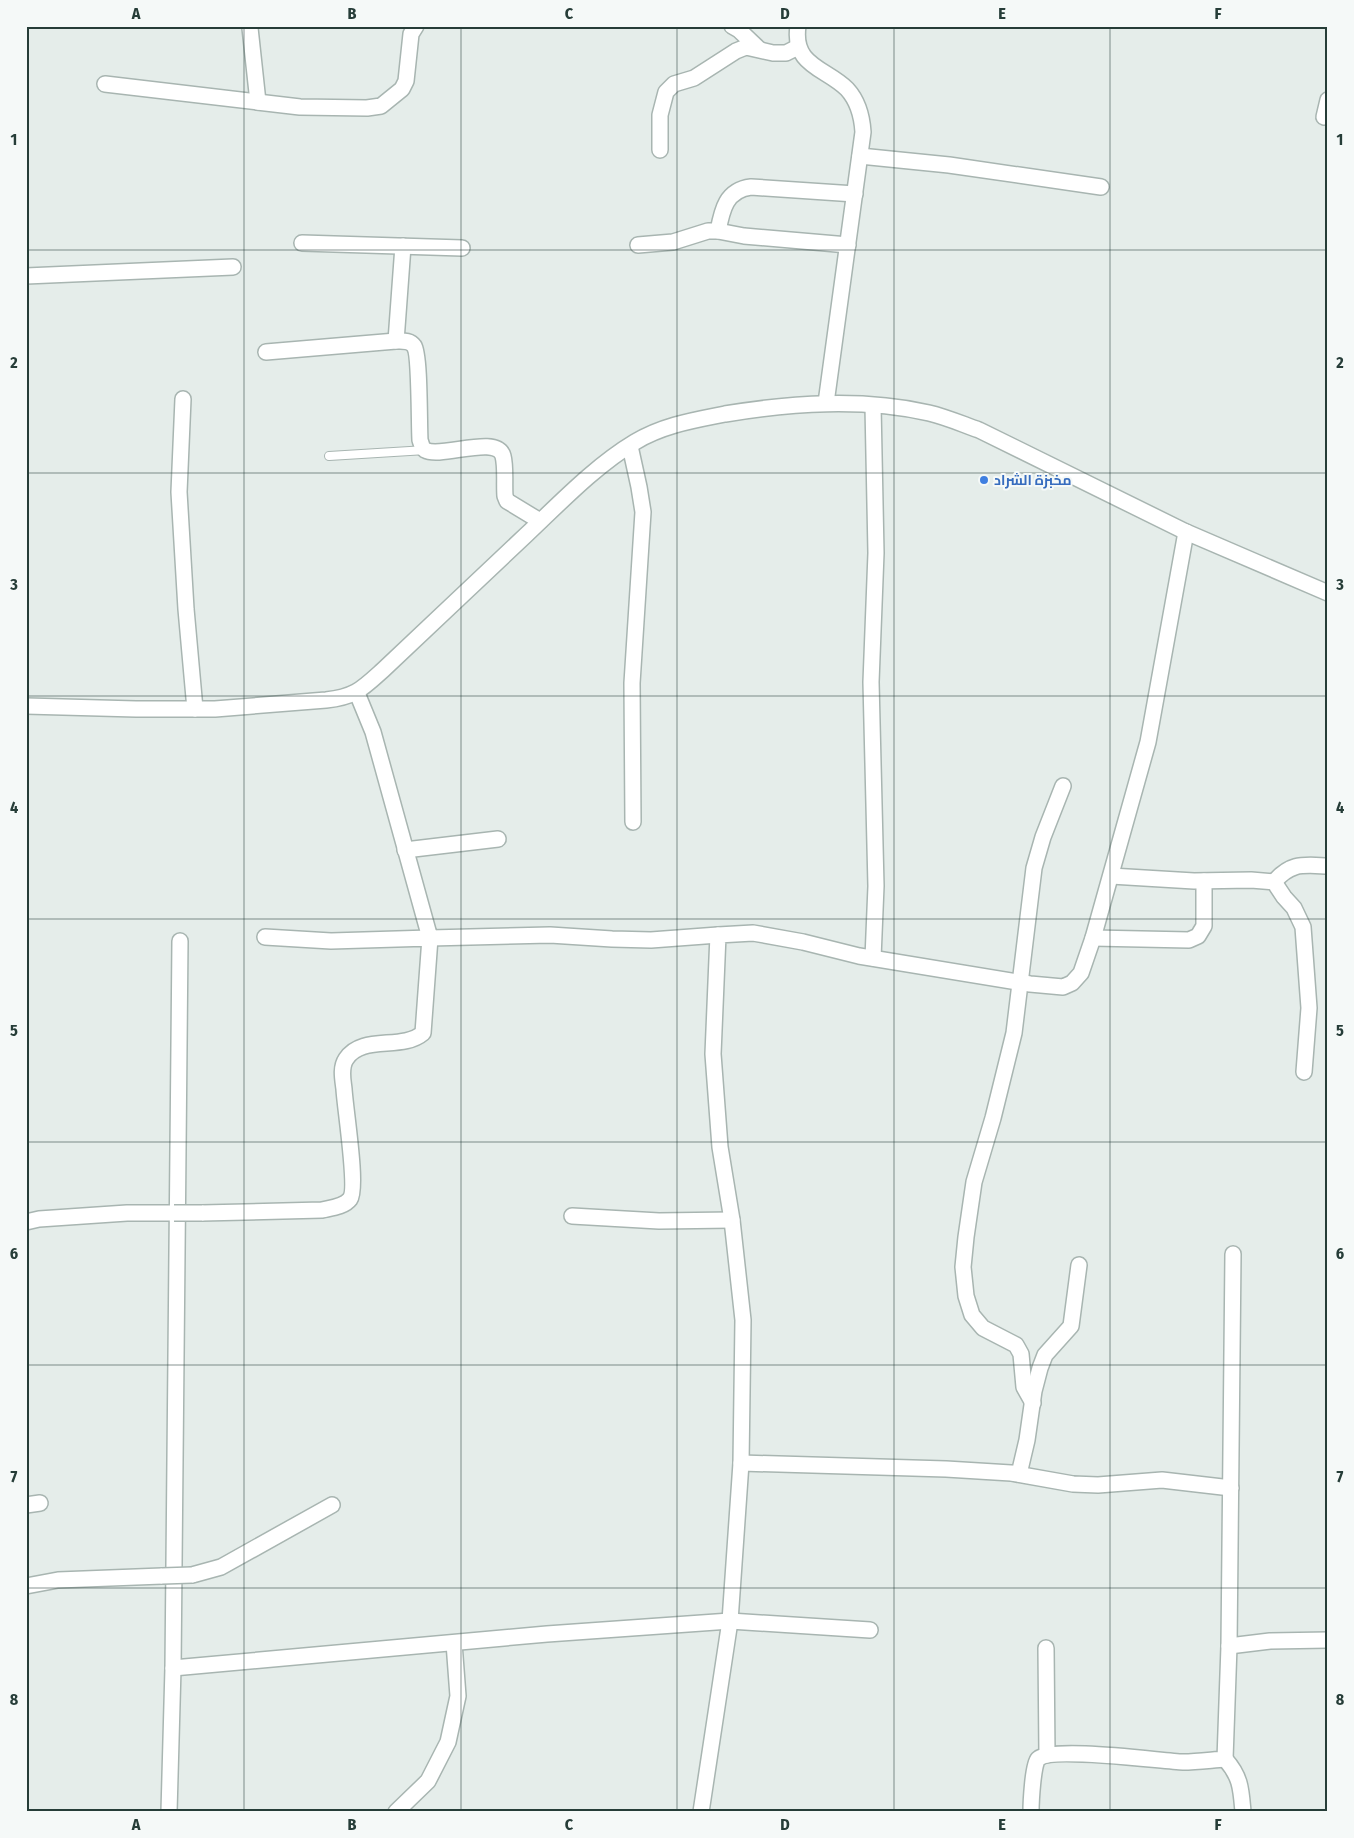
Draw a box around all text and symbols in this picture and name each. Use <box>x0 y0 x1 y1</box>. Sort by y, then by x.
text: A <box>131 4 141 23</box>
text: B <box>348 4 357 23</box>
text: C <box>565 4 574 23</box>
text: D <box>780 4 790 23</box>
text: E <box>998 4 1006 23</box>
text: F <box>1214 4 1222 23</box>
text: 1 <box>11 130 17 149</box>
text: 1 <box>1337 130 1343 149</box>
text: 2 <box>9 353 18 372</box>
text: 2 <box>1335 353 1344 372</box>
place label: مخبزة الشراد <box>994 472 1071 489</box>
marker: مخبزة الشراد <box>978 474 990 486</box>
text: 3 <box>9 575 18 594</box>
text: 3 <box>1335 575 1344 594</box>
text: 4 <box>10 798 18 817</box>
text: 4 <box>1336 798 1344 817</box>
text: 5 <box>10 1021 18 1040</box>
text: 5 <box>1336 1021 1344 1040</box>
text: 6 <box>10 1244 18 1263</box>
text: 6 <box>1336 1244 1344 1263</box>
text: 7 <box>11 1467 18 1486</box>
text: 7 <box>1337 1467 1344 1486</box>
text: 8 <box>10 1690 19 1709</box>
text: 8 <box>1336 1690 1345 1709</box>
text: A <box>131 1815 141 1834</box>
text: B <box>348 1815 357 1834</box>
text: C <box>565 1815 574 1834</box>
text: D <box>780 1815 790 1834</box>
text: E <box>998 1815 1006 1834</box>
text: F <box>1214 1815 1222 1834</box>

